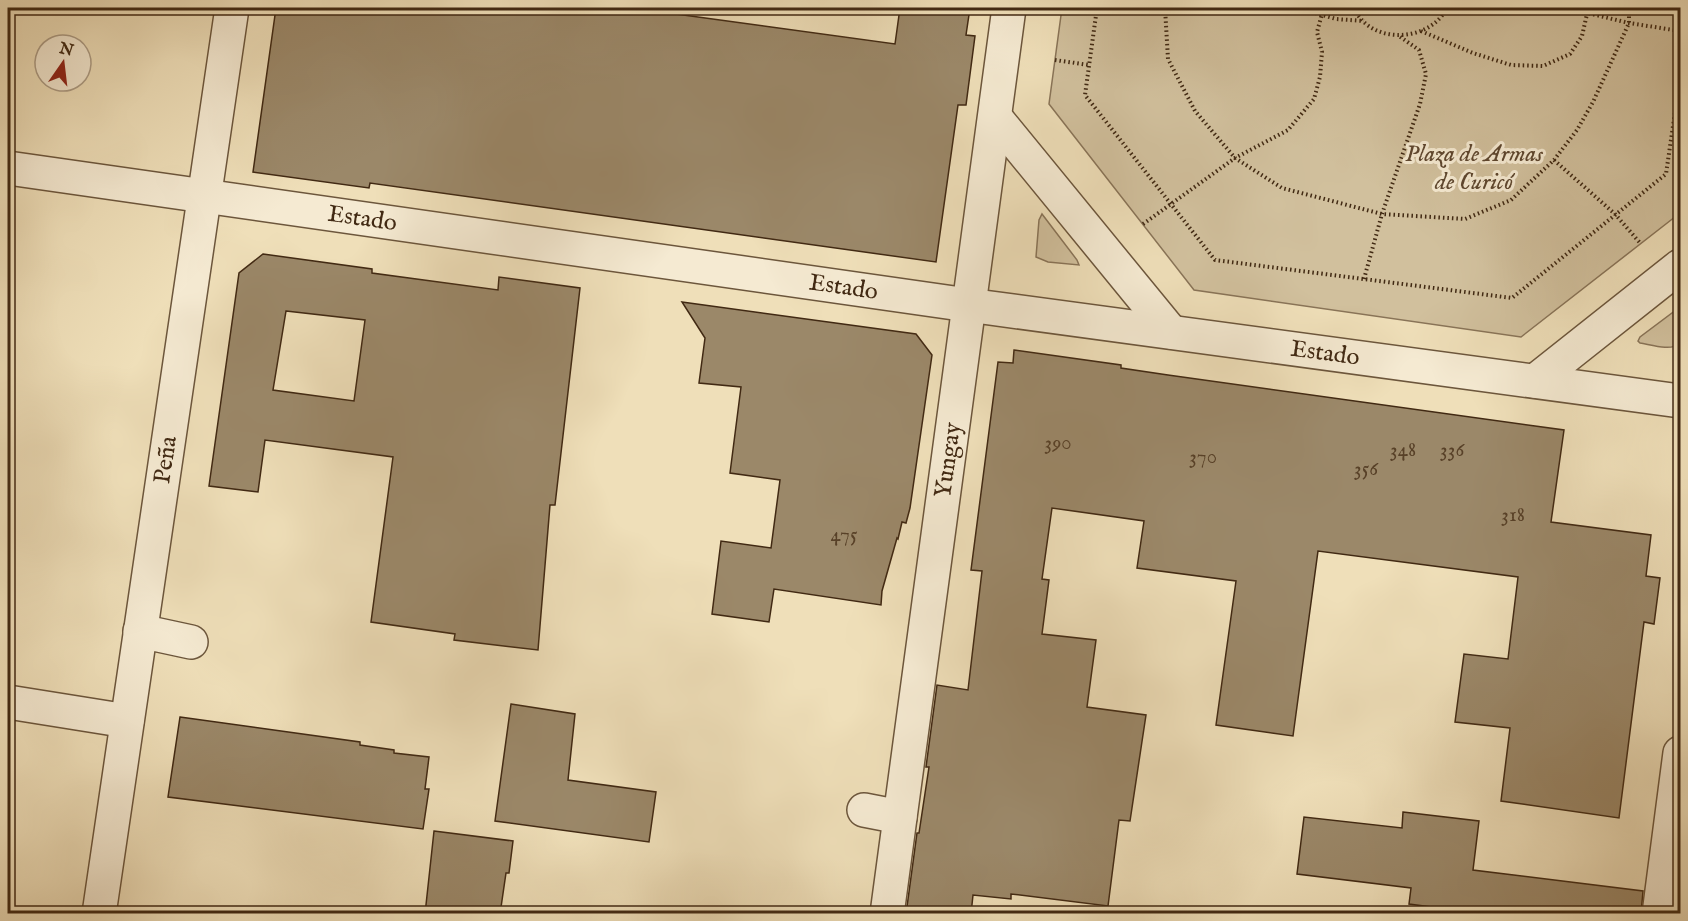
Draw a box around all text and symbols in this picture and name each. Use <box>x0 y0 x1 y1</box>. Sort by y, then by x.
north arrow <box>33 33 93 93</box>
text: N <box>56 39 75 62</box>
park label: Plaza de Armas de Curicó <box>1405 139 1544 198</box>
street label: Estado <box>326 198 399 239</box>
street label: Estado <box>807 267 880 307</box>
street label: Estado <box>1289 333 1362 373</box>
street label: Yungay <box>928 420 969 500</box>
house number: 390 <box>1044 430 1072 457</box>
street label: Peña <box>147 433 185 486</box>
house number: 348 <box>1390 437 1416 464</box>
house number: 336 <box>1440 437 1465 464</box>
house number: 370 <box>1189 444 1217 471</box>
house number: 356 <box>1354 456 1379 483</box>
house number: 318 <box>1501 502 1525 529</box>
house number: 475 <box>830 522 858 549</box>

